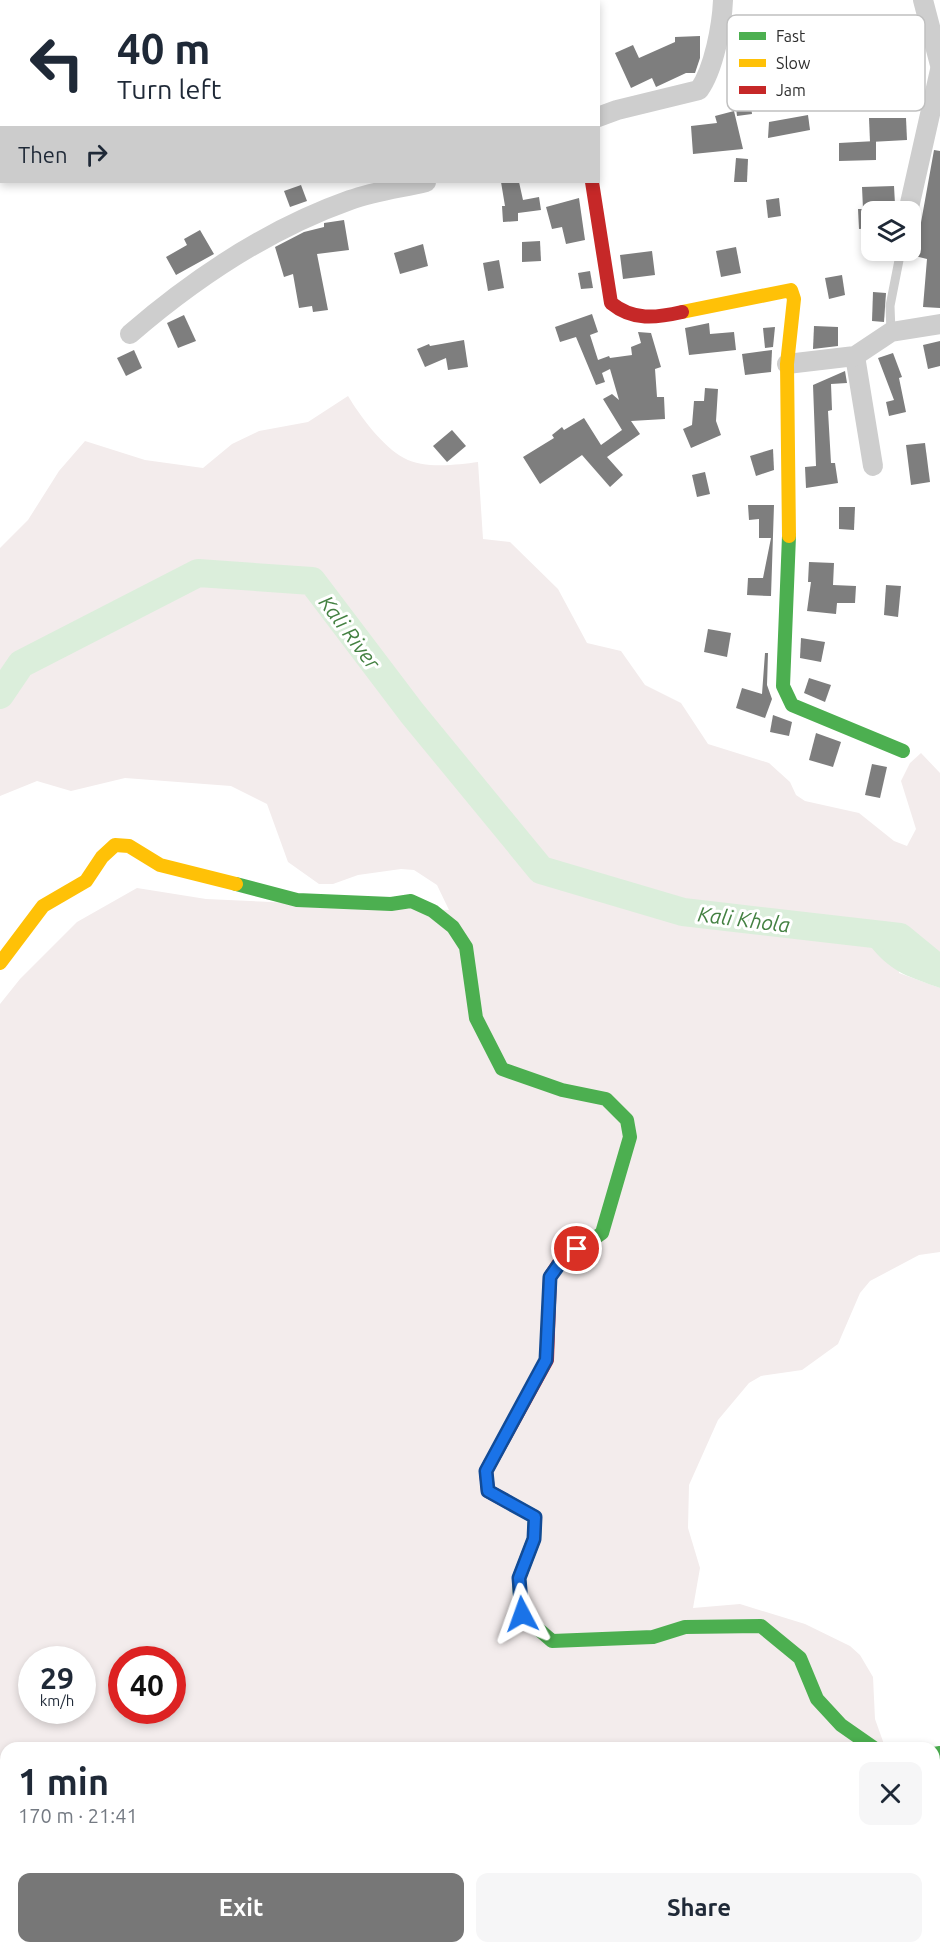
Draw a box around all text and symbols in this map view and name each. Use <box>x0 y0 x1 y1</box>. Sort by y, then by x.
legend <box>727 15 925 111</box>
icon: left <box>18 24 96 102</box>
text: 40 m <box>117 25 211 72</box>
text: Fast <box>776 27 806 45</box>
text: Slow <box>776 54 811 72</box>
text: Turn left <box>117 74 221 104</box>
text: Jam <box>776 81 806 99</box>
icon: right <box>80 138 113 171</box>
text: Then <box>18 142 68 167</box>
map controls <box>861 201 921 261</box>
button: layers <box>861 201 921 261</box>
water label: Kali River <box>314 590 386 674</box>
water label: Kali Khola <box>697 901 791 937</box>
pin <box>551 1223 602 1274</box>
icon: arrive <box>560 1232 593 1265</box>
position arrow <box>490 1582 554 1646</box>
speed limit sign: 40 <box>108 1646 186 1724</box>
text: 29 <box>40 1661 74 1695</box>
text: km/h <box>40 1692 74 1709</box>
text: 1 min <box>18 1761 109 1802</box>
button: close <box>859 1762 922 1825</box>
text: 170 m · 21:41 <box>18 1804 138 1827</box>
button: Exit <box>18 1873 464 1942</box>
button: Share <box>476 1873 922 1942</box>

